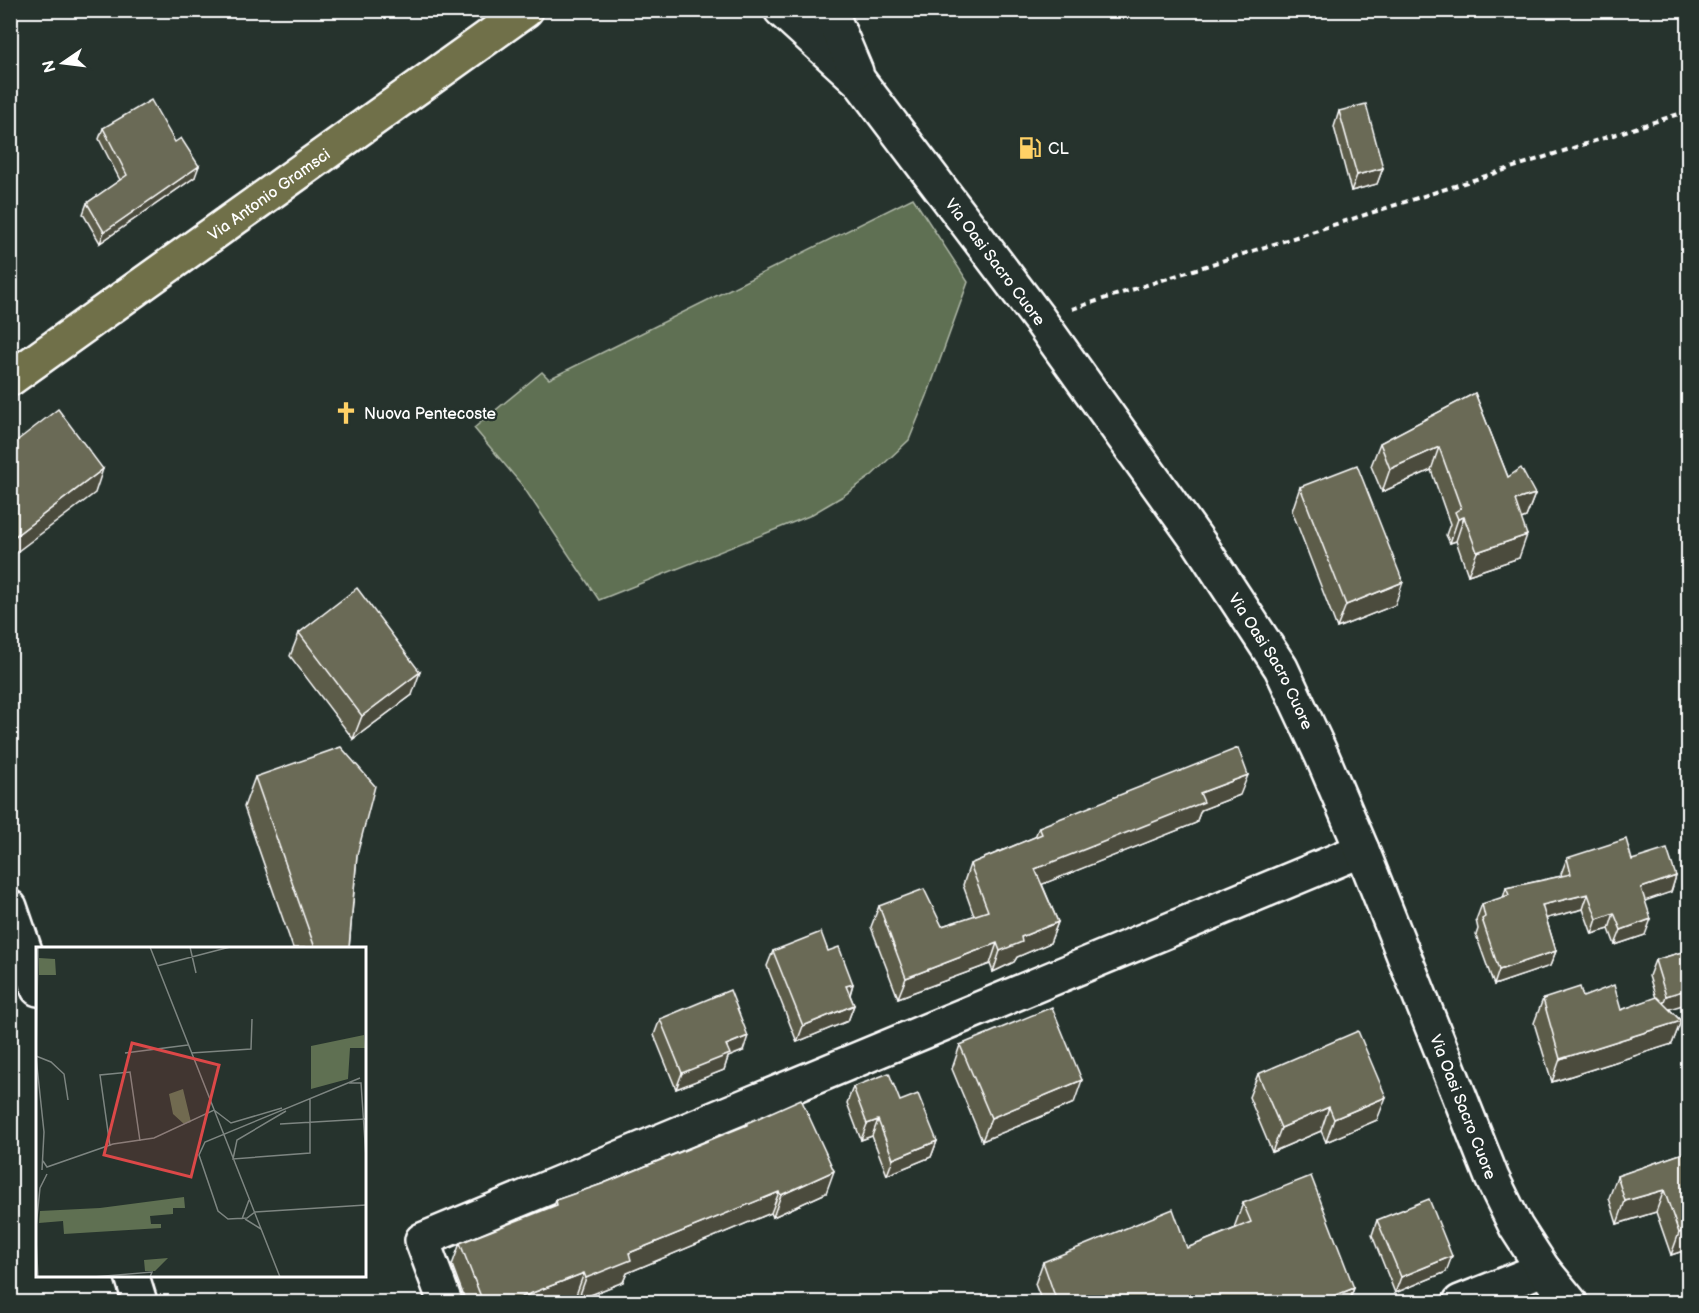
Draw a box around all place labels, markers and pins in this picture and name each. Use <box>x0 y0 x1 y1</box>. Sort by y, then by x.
fuel station icon: CL <box>1017 135 1043 161</box>
place label: CL <box>1048 140 1069 159</box>
church icon: Nuova Pentecoste <box>333 400 359 426</box>
place label: Nuova Pentecoste <box>364 405 497 424</box>

